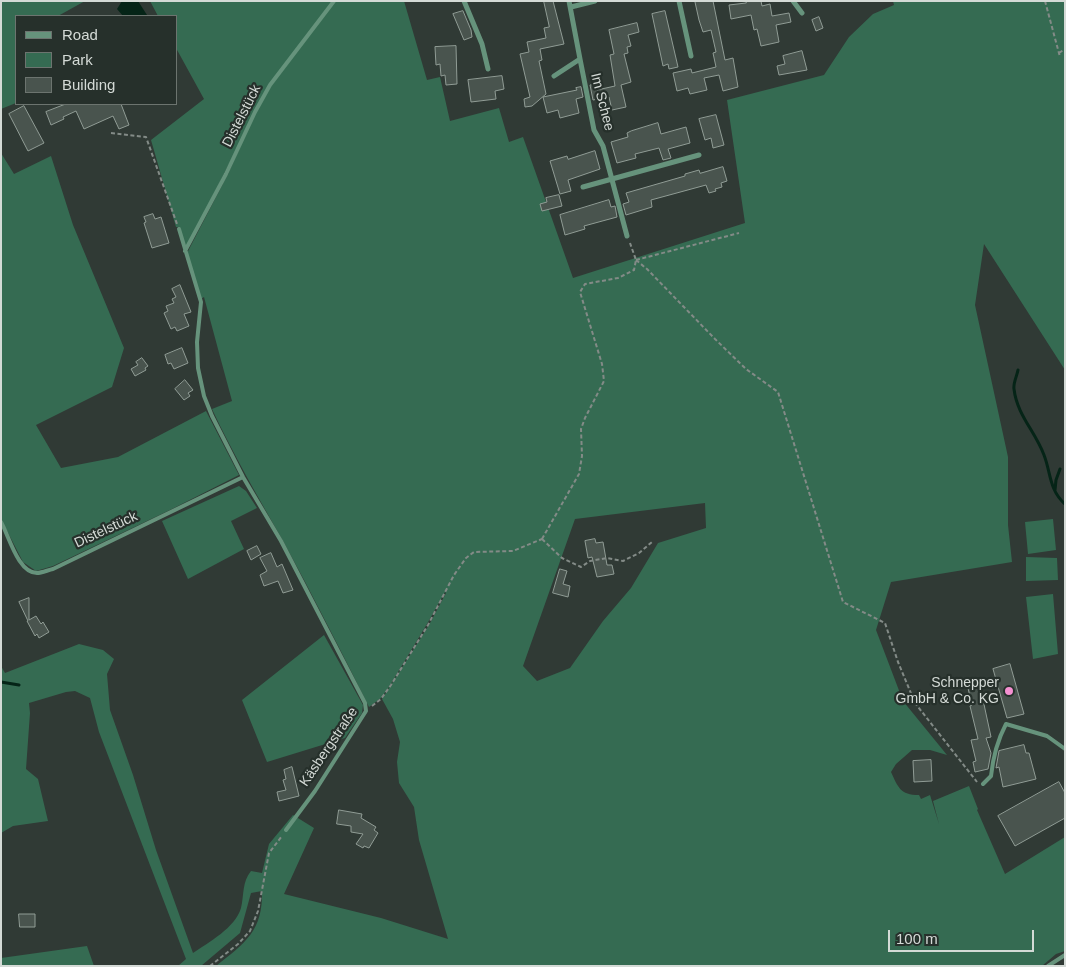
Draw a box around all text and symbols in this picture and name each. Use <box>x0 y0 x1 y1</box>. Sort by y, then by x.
legend <box>15 15 178 105</box>
text: Road <box>62 26 98 43</box>
text: Park <box>62 51 93 68</box>
street label: Im Schee <box>587 71 617 133</box>
text: Building <box>62 76 115 93</box>
street label: Distelstück <box>219 82 265 150</box>
street label: Distelstück <box>72 508 140 552</box>
place label: Schnepper GmbH & Co. KG <box>896 675 999 708</box>
marker: Schnepper GmbH & Co. KG <box>1003 685 1015 697</box>
street label: Käsbergstraße <box>296 704 362 790</box>
scale bar <box>891 920 1037 952</box>
text: 100 m <box>896 930 938 947</box>

